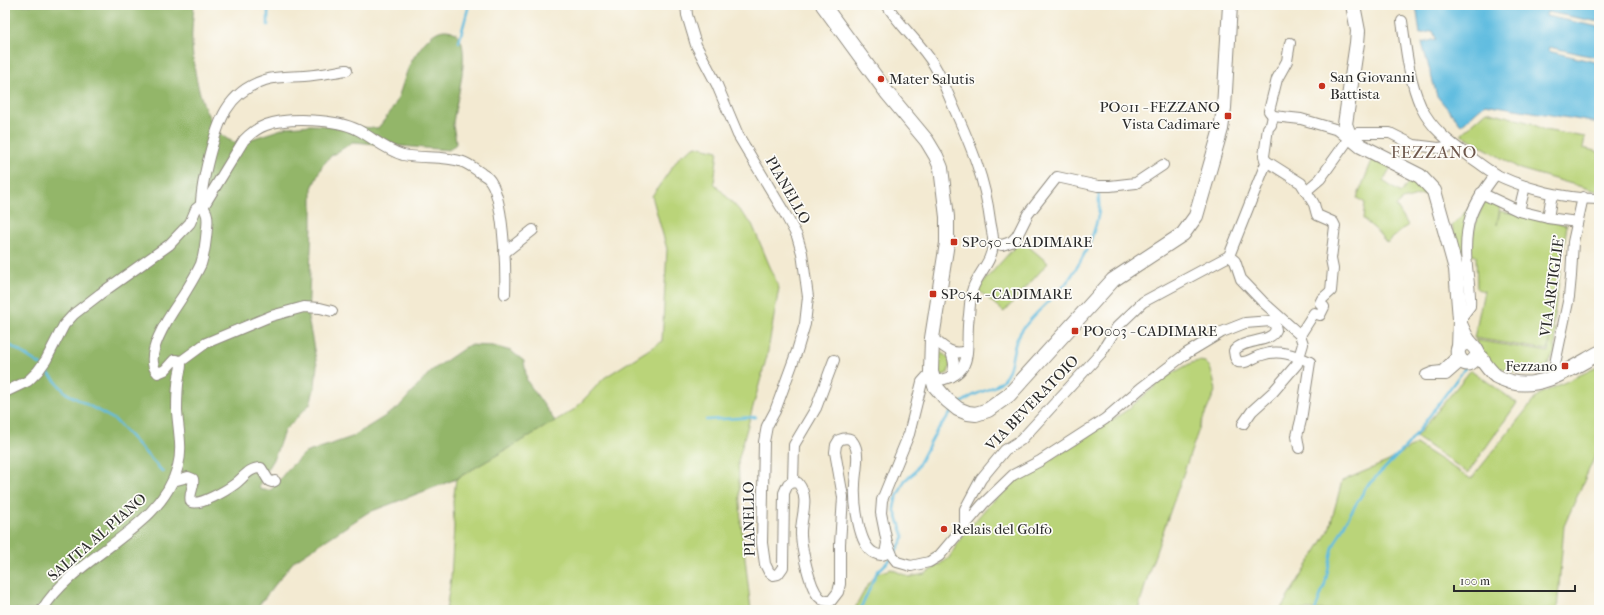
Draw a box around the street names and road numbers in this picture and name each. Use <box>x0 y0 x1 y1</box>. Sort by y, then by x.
street label: PIANELLO <box>761 153 815 227</box>
street label: VIA ARTIGLIE' <box>1536 234 1568 339</box>
street label: VIA BEVERATOIO <box>981 351 1082 455</box>
street label: PIANELLO <box>739 481 759 557</box>
street label: SALITA AL PIANO <box>44 489 150 585</box>

